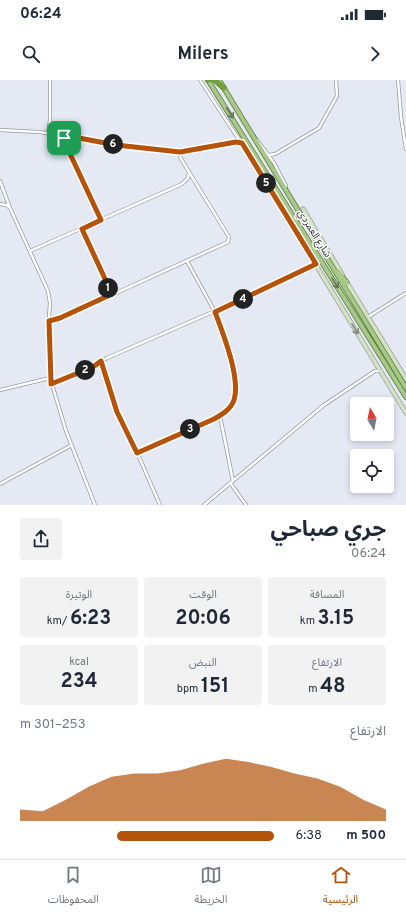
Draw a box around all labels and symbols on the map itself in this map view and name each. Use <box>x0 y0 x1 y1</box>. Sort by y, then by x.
one-way arrow <box>226 107 234 118</box>
pin <box>47 121 81 155</box>
pin: 6 <box>103 134 123 154</box>
pin: 5 <box>256 173 276 193</box>
street label: شارع العمردي <box>294 208 334 261</box>
one-way arrow <box>332 277 340 289</box>
pin: 1 <box>98 278 118 298</box>
pin: 4 <box>233 289 253 309</box>
one-way arrow <box>351 323 359 334</box>
pin: 2 <box>75 360 95 380</box>
north arrow <box>350 397 394 441</box>
pin: 3 <box>180 419 200 439</box>

